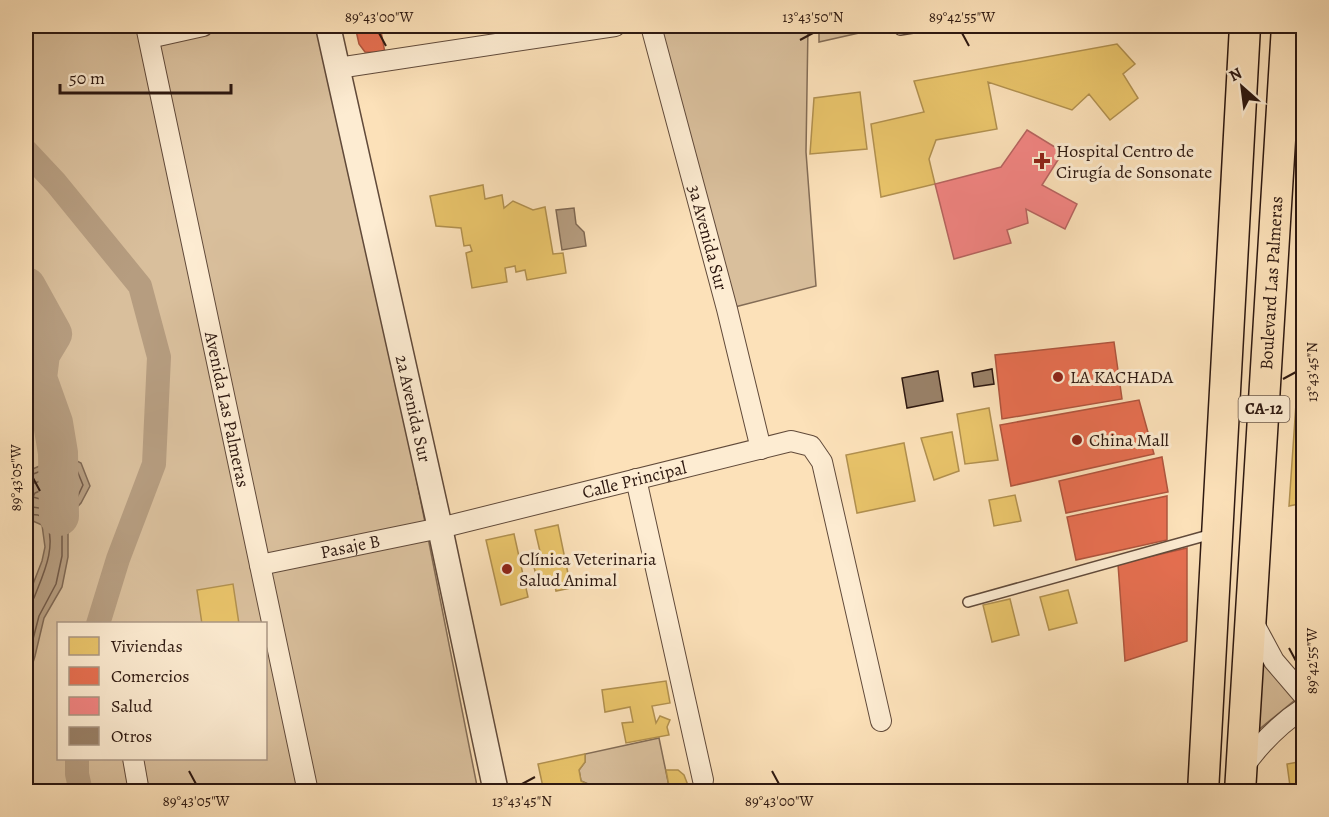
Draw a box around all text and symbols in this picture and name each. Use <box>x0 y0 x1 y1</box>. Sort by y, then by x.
text: 89°43'00"W <box>345 7 413 27</box>
text: 13°43'50"N <box>782 7 844 27</box>
text: 89°42'55"W <box>929 7 995 27</box>
scale bar <box>60 57 231 95</box>
north arrow <box>1212 57 1272 117</box>
text: N <box>1225 62 1246 87</box>
text: 50 m <box>69 66 105 90</box>
place label: Hospital Centro de Cirugía de Sonsonate <box>1056 139 1212 184</box>
marker: Hospital Centro de Cirugía de Sonsonate <box>1033 152 1051 170</box>
street label: 3a Avenida Sur <box>682 182 733 293</box>
street label: Boulevard Las Palmeras <box>1254 195 1289 371</box>
street label: Avenida Las Palmeras <box>199 328 255 490</box>
text: 13°43'45"N <box>1302 342 1322 402</box>
street label: 2a Avenida Sur <box>390 353 437 465</box>
place label: LA KACHADA <box>1070 365 1174 389</box>
marker: LA KACHADA <box>1051 370 1065 384</box>
road number: CA-12 <box>1238 396 1290 422</box>
place label: China Mall <box>1089 428 1170 452</box>
marker: China Mall <box>1070 433 1084 447</box>
text: 89°43'05"W <box>6 444 26 512</box>
street label: Calle Principal <box>580 455 690 504</box>
street label: Pasaje B <box>318 529 382 564</box>
place label: Clínica Veterinaria Salud Animal <box>519 547 657 592</box>
marker: Clínica Veterinaria Salud Animal <box>500 562 514 576</box>
legend <box>57 622 267 760</box>
text: 89°42'55"W <box>1302 628 1322 694</box>
text: Viviendas <box>110 634 183 658</box>
text: Comercios <box>111 664 190 688</box>
text: Salud <box>111 694 153 718</box>
text: Otros <box>111 724 152 748</box>
text: 89°43'05"W <box>162 791 230 811</box>
text: 13°43'45"N <box>492 791 552 811</box>
text: 89°43'00"W <box>745 791 813 811</box>

